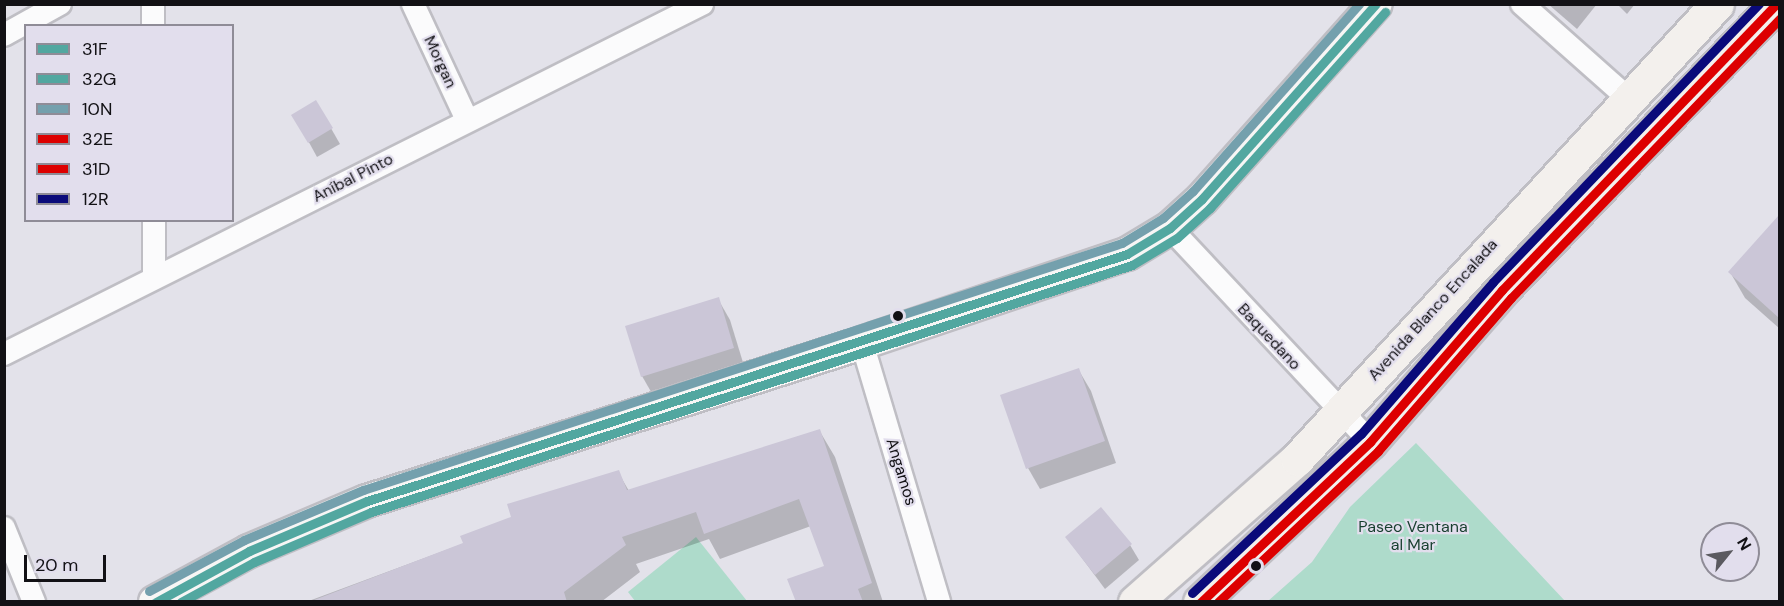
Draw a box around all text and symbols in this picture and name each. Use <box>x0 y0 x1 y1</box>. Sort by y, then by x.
legend <box>24 24 234 222</box>
street label: Morgan <box>420 33 460 91</box>
text: 31F <box>82 37 108 61</box>
text: 32G <box>82 67 116 91</box>
text: 10N <box>82 97 112 121</box>
text: 32E <box>82 127 113 151</box>
street label: Aníbal Pinto <box>310 150 396 206</box>
text: 31D <box>82 157 110 181</box>
text: 12R <box>82 187 109 211</box>
street label: Avenida Blanco Encalada <box>1364 235 1502 385</box>
street label: Baquedano <box>1233 300 1305 374</box>
unlabelled marker <box>892 310 904 322</box>
street label: Angamos <box>882 436 920 508</box>
park label: Paseo Ventana al Mar <box>1358 517 1468 555</box>
north arrow <box>1700 522 1760 582</box>
text: N <box>1732 533 1756 554</box>
scale bar <box>27 543 110 581</box>
text: 20 m <box>35 553 78 577</box>
unlabelled marker <box>1250 560 1262 572</box>

